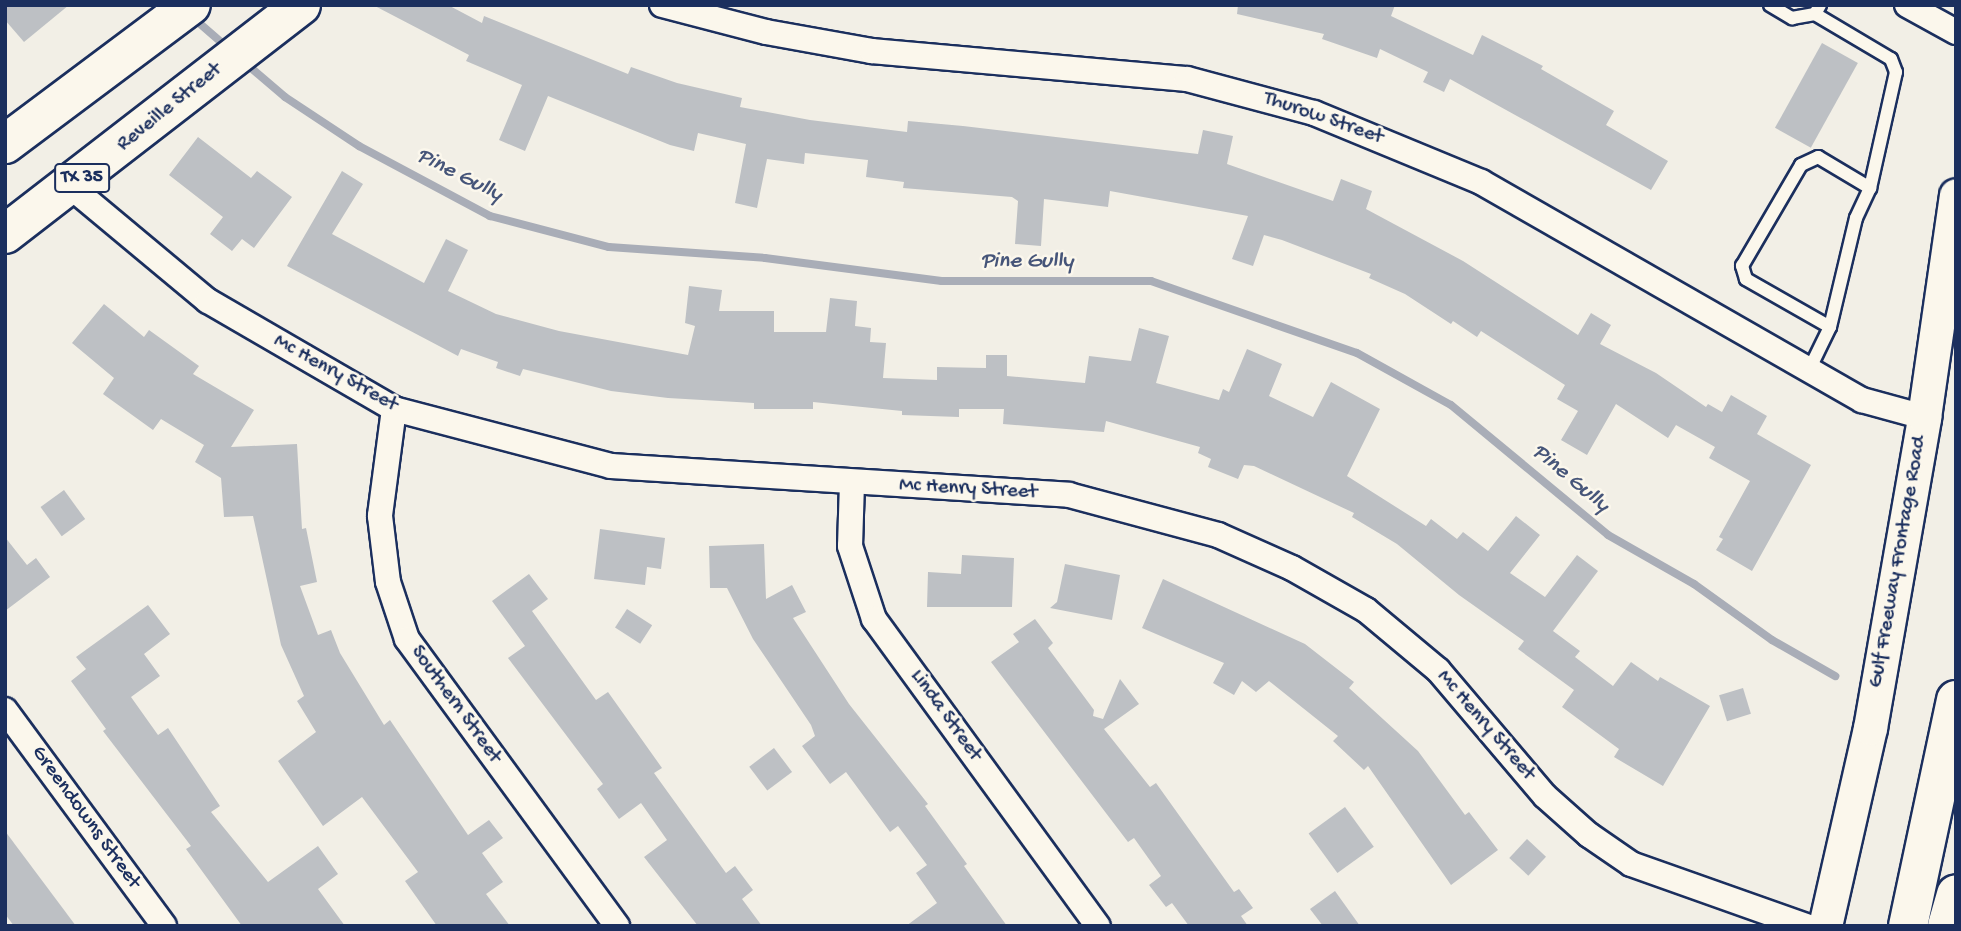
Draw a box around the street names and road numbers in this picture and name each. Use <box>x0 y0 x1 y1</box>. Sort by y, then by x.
street label: Reveille Street <box>113 58 227 158</box>
street label: Thurow Street <box>1260 87 1386 151</box>
road number: TX 35 <box>54 162 110 194</box>
street label: Mc Henry Street <box>268 329 402 419</box>
street label: Gulf Freeway Frontage Road <box>1864 434 1934 690</box>
street label: Mc Henry Street <box>898 474 1038 506</box>
street label: Southern Street <box>404 641 506 769</box>
street label: Linda Street <box>903 665 987 767</box>
street label: Mc Henry Street <box>1430 666 1540 786</box>
street label: Greendowns Street <box>25 742 145 894</box>

